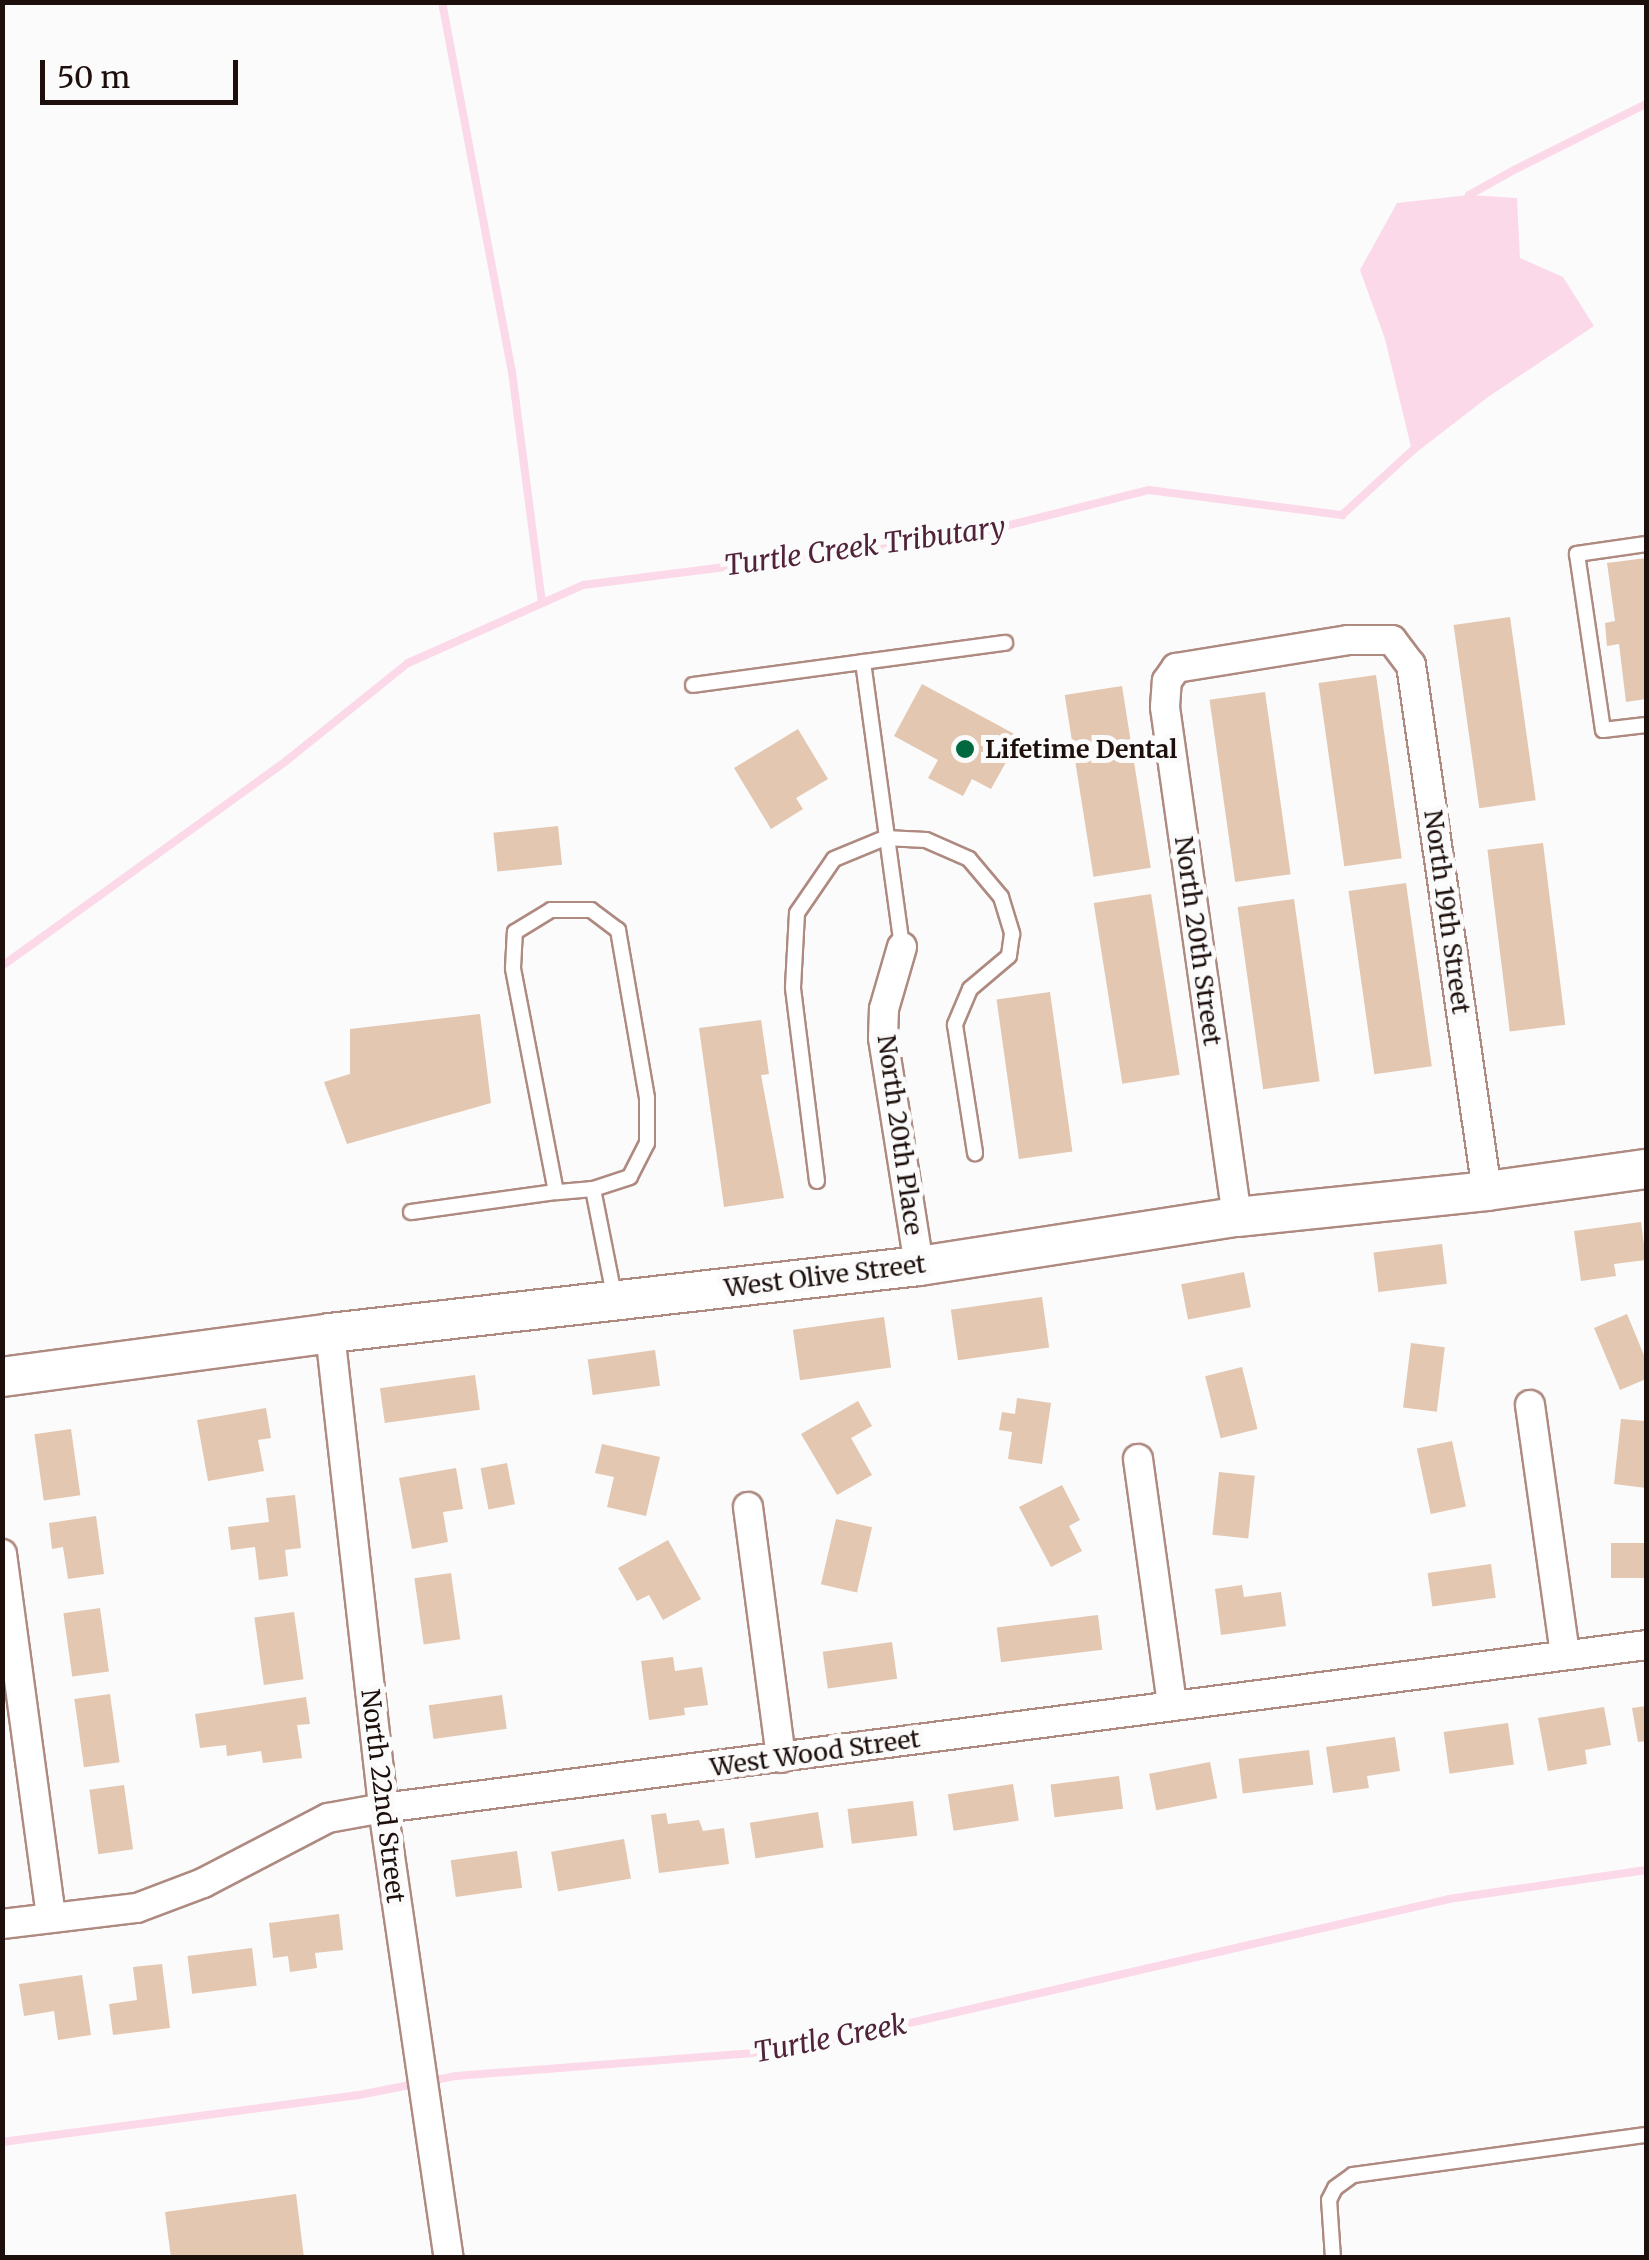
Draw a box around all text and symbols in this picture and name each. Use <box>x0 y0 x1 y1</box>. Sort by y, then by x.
scale bar <box>45 40 242 102</box>
text: 50 m <box>57 58 130 96</box>
water label: Turtle Creek Tributary <box>722 510 1008 582</box>
place label: Lifetime Dental <box>985 734 1177 764</box>
marker: Lifetime Dental <box>954 738 976 760</box>
street label: North 19th Street <box>1418 808 1476 1016</box>
street label: North 20th Street <box>1168 834 1228 1048</box>
street label: North 20th Place <box>871 1033 929 1237</box>
street label: West Olive Street <box>723 1249 927 1303</box>
street label: North 22nd Street <box>355 1687 411 1905</box>
street label: West Wood Street <box>708 1723 922 1783</box>
water label: Turtle Creek <box>751 2007 909 2069</box>

